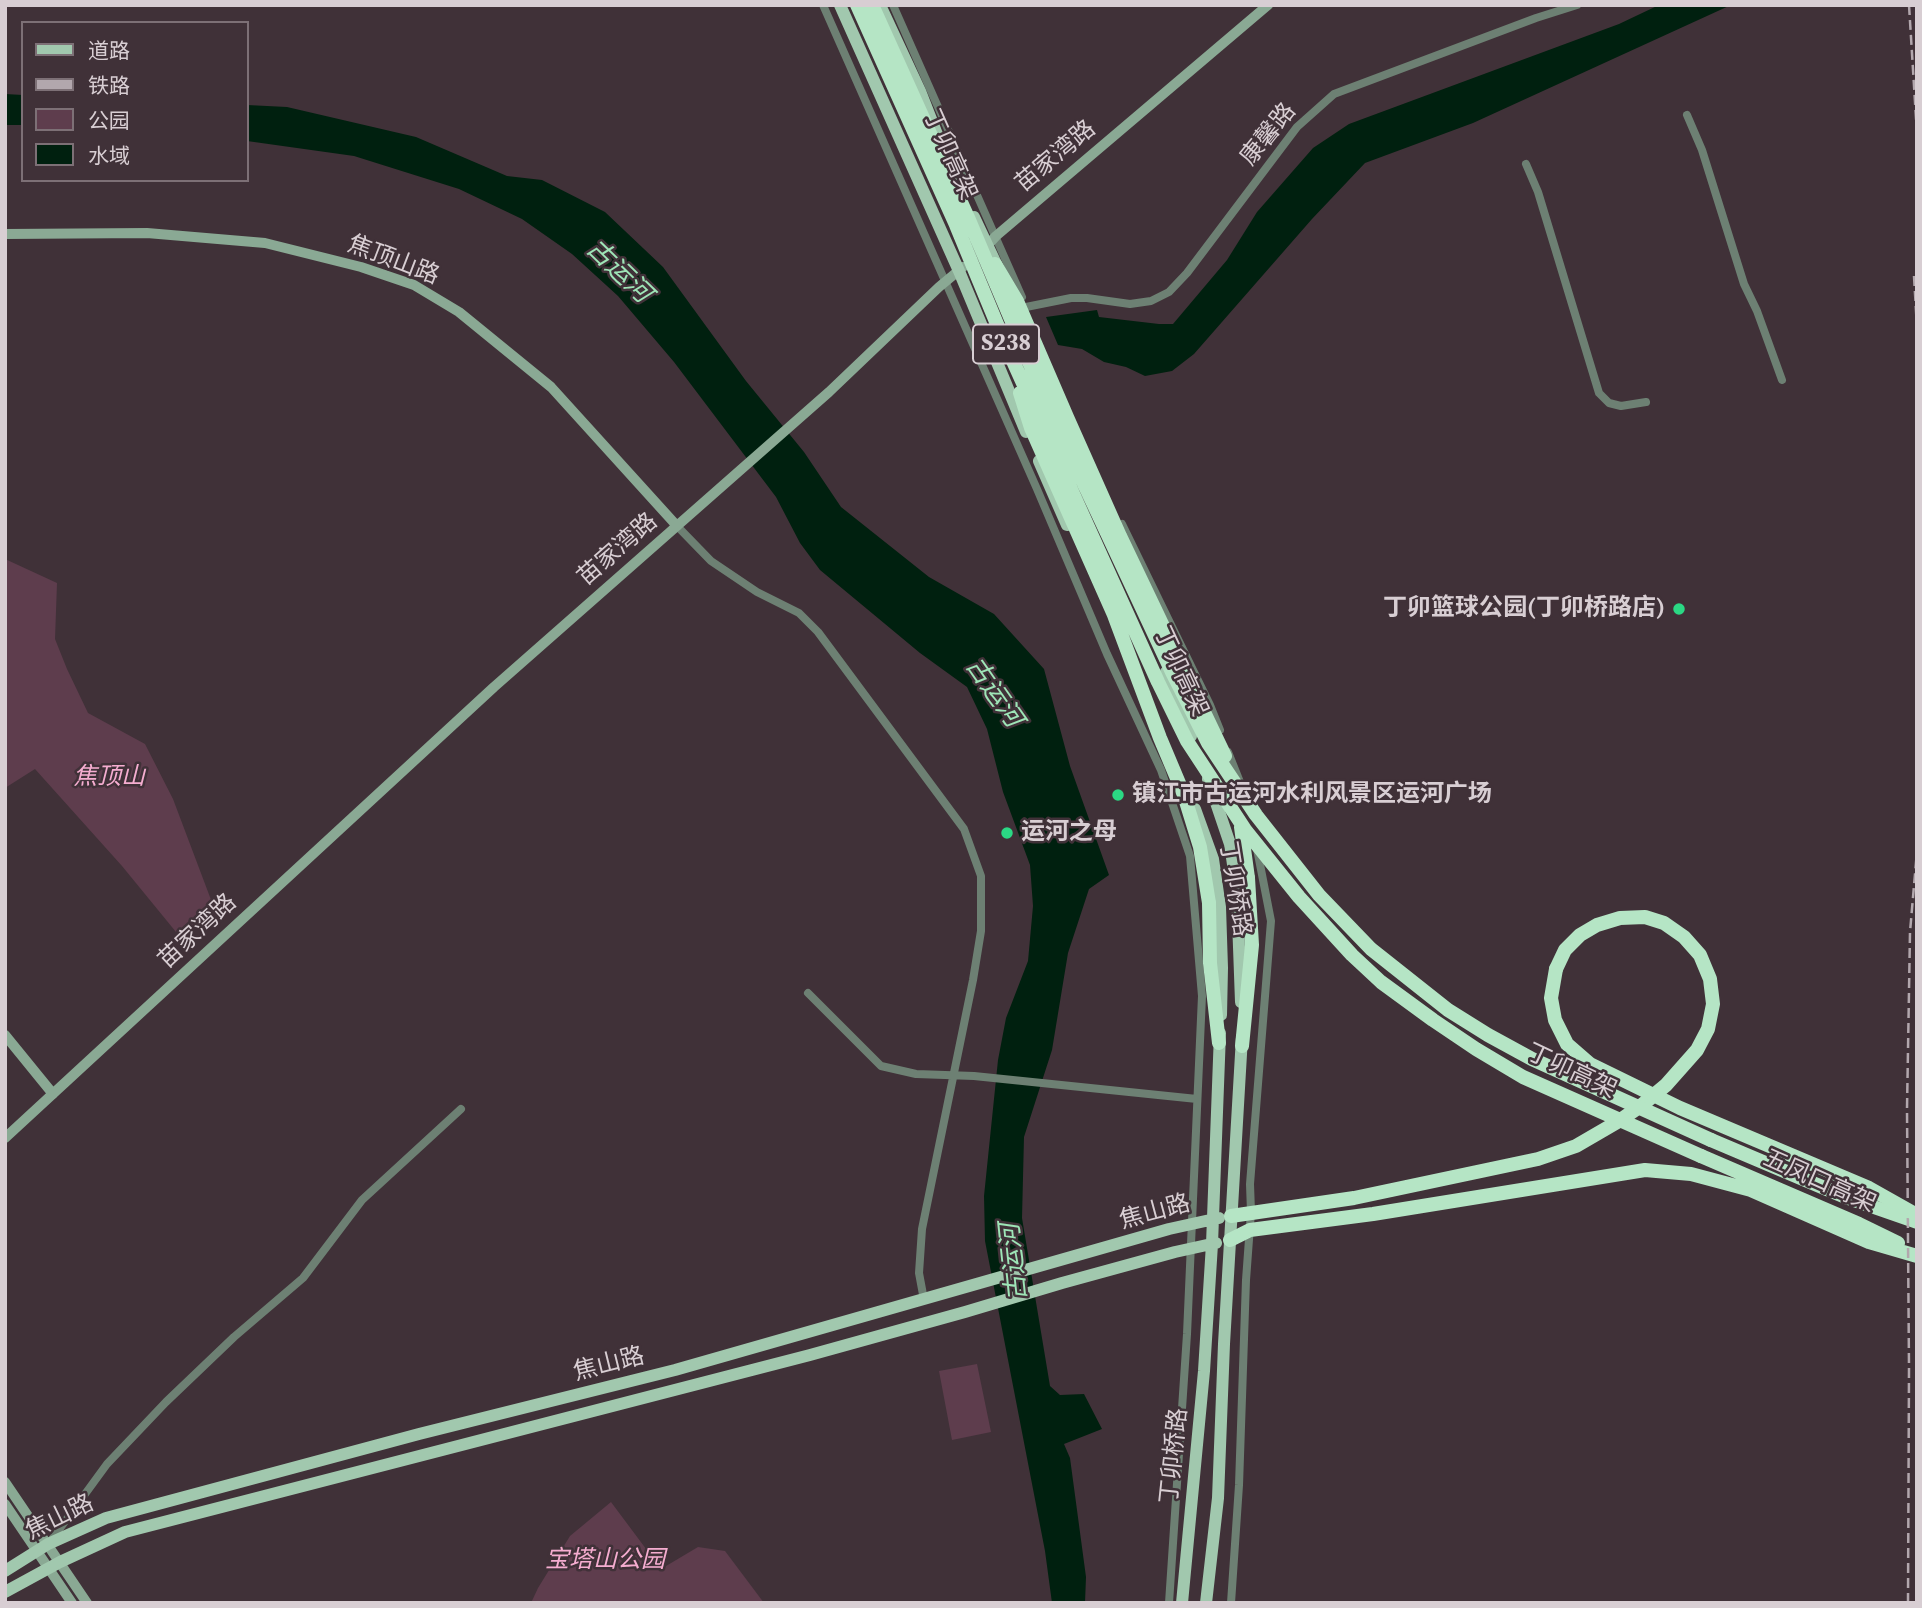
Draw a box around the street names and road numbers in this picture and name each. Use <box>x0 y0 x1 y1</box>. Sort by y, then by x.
street label: 康馨路 <box>1235 98 1303 172</box>
street label: 丁卯高架 <box>916 105 982 205</box>
street label: 苗家湾路 <box>1010 115 1102 199</box>
street label: 焦顶山路 <box>343 230 443 292</box>
road number: S238 <box>973 324 1039 364</box>
street label: 苗家湾路 <box>572 508 664 592</box>
street label: 丁卯高架 <box>1147 622 1213 722</box>
street label: 丁卯桥路 <box>1212 839 1256 939</box>
street label: 苗家湾路 <box>153 889 243 975</box>
street label: 丁卯高架 <box>1521 1039 1621 1105</box>
street label: 五凤口高架 <box>1758 1144 1880 1220</box>
street label: 焦山路 <box>1116 1190 1194 1236</box>
street label: 焦山路 <box>571 1342 647 1388</box>
street label: 丁卯桥路 <box>1156 1407 1194 1505</box>
street label: 焦山路 <box>21 1489 99 1547</box>

